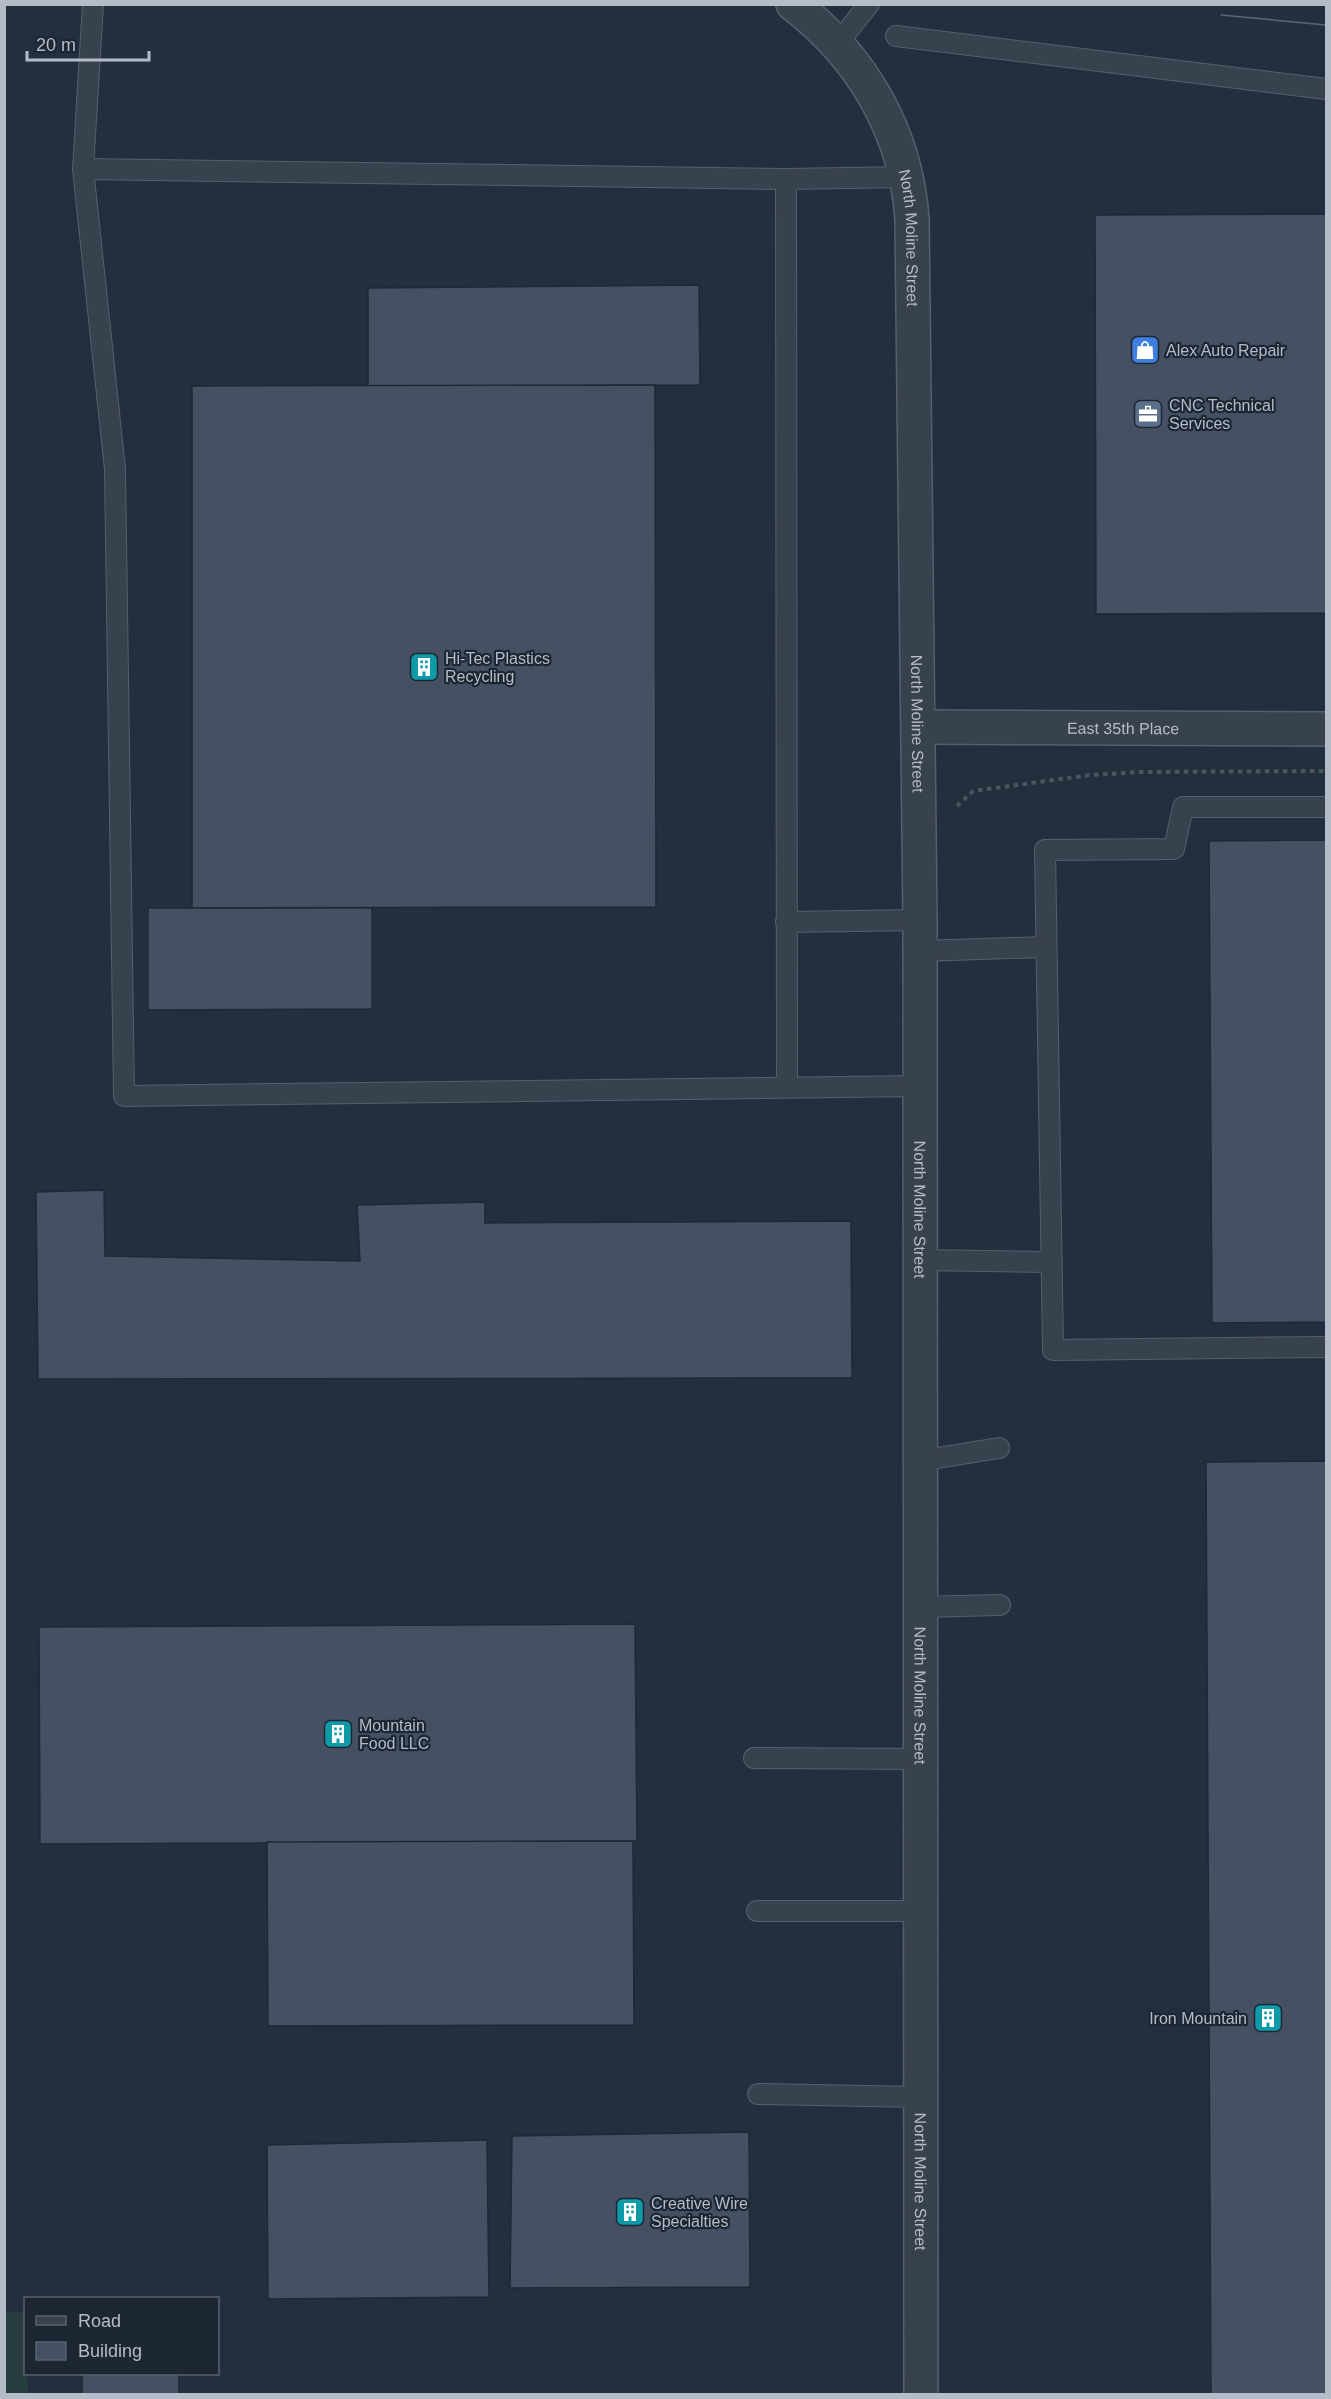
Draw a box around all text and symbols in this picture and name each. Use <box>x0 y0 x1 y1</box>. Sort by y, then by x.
scale bar <box>27 24 148 62</box>
text: 20 m <box>36 35 76 55</box>
street label: North Moline Street <box>895 168 921 307</box>
shop icon: Alex Auto Repair <box>1129 334 1161 366</box>
place label: Alex Auto Repair <box>1166 342 1286 359</box>
place label: CNC Technical Services <box>1169 397 1275 432</box>
office icon: CNC Technical Services <box>1132 398 1164 430</box>
place label: Hi-Tec Plastics Recycling <box>445 650 550 685</box>
building icon: Hi-Tec Plastics Recycling <box>408 651 440 683</box>
street label: North Moline Street <box>908 655 927 793</box>
street label: East 35th Place <box>1067 720 1179 737</box>
street label: North Moline Street <box>911 1141 928 1279</box>
street label: North Moline Street <box>911 1627 929 1765</box>
place label: Mountain Food LLC <box>359 1717 429 1752</box>
building icon: Mountain Food LLC <box>322 1718 354 1750</box>
building icon: Iron Mountain <box>1252 2002 1284 2034</box>
place label: Iron Mountain <box>1149 2010 1247 2027</box>
street label: North Moline Street <box>912 2113 929 2251</box>
place label: Creative Wire Specialties <box>651 2195 748 2230</box>
building icon: Creative Wire Specialties <box>614 2196 646 2228</box>
legend <box>24 2297 219 2375</box>
text: Road <box>78 2311 121 2331</box>
text: Building <box>78 2341 142 2361</box>

